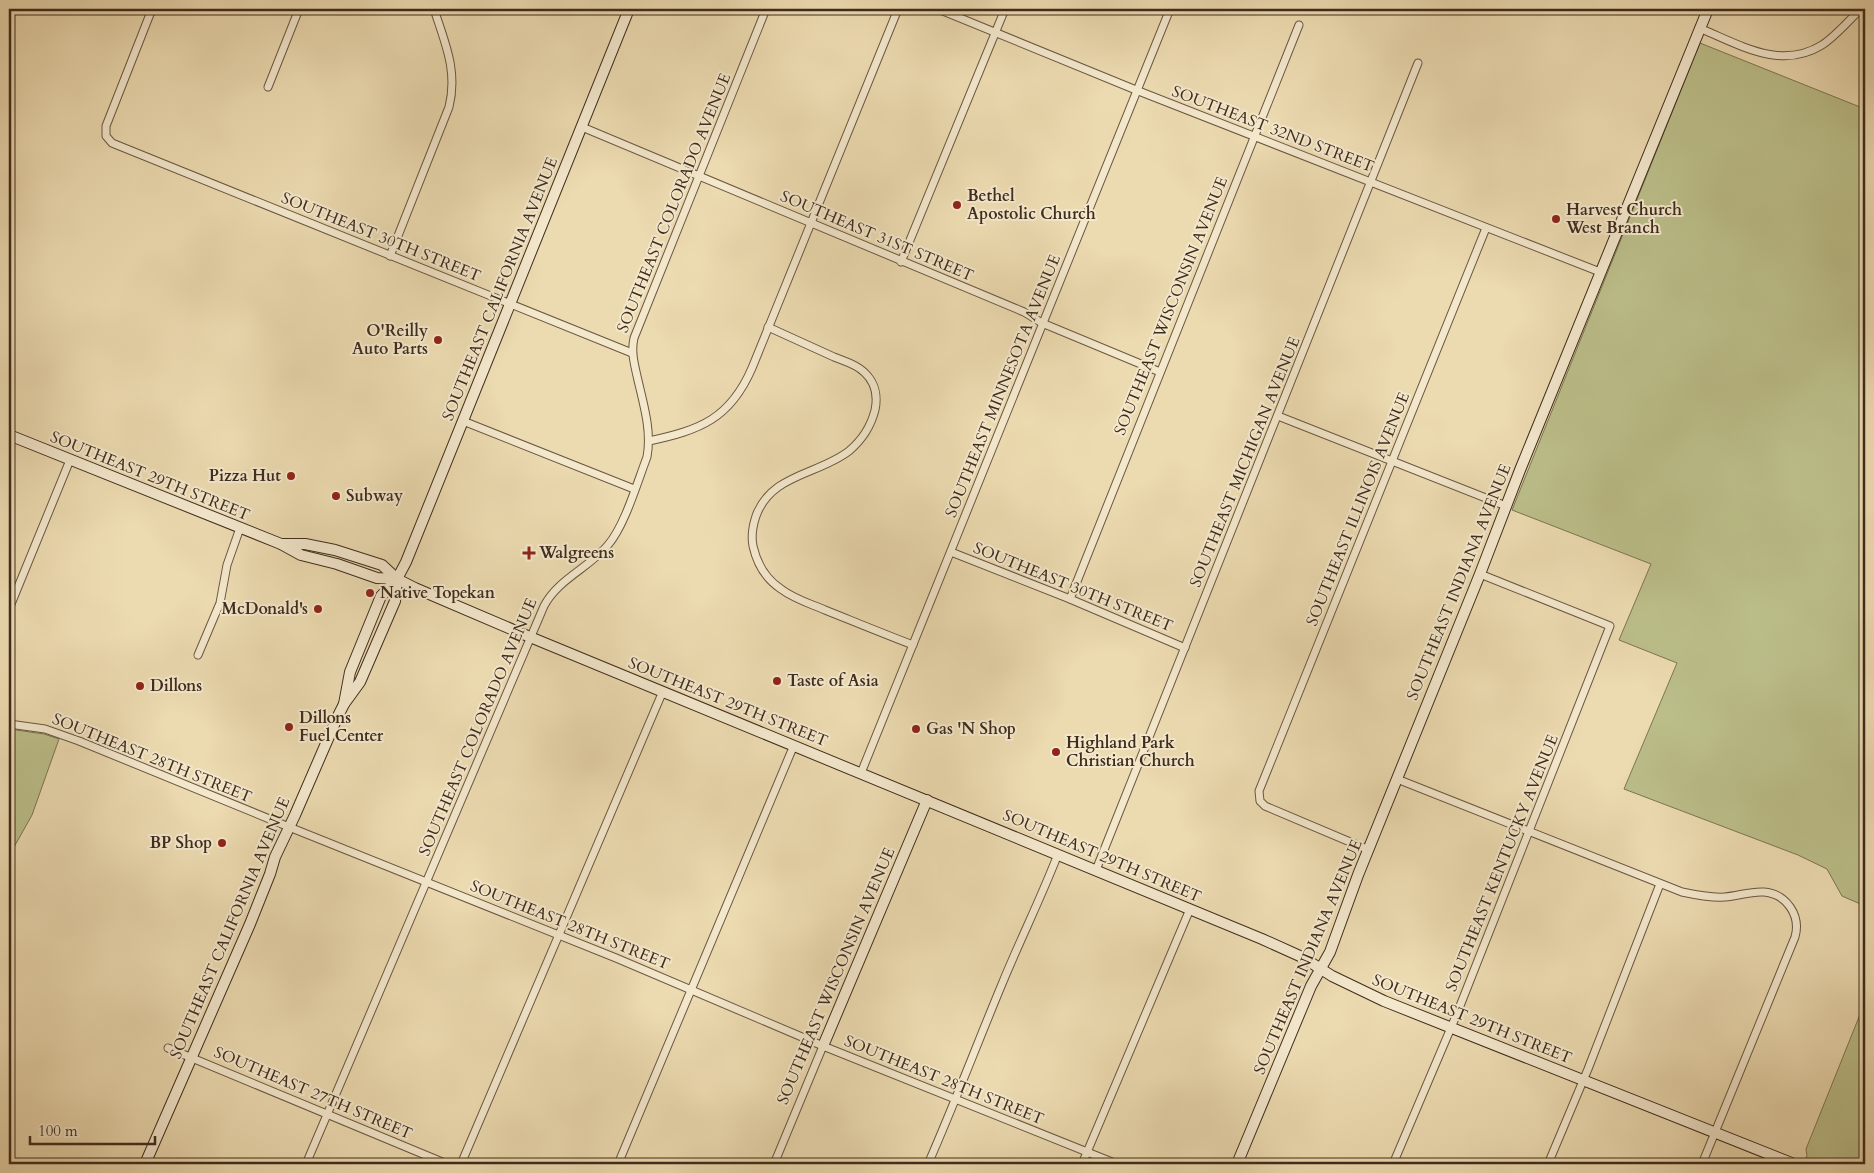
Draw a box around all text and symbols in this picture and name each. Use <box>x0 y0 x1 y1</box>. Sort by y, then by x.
street label: SOUTHEAST COLORADO AVENUE <box>612 70 736 336</box>
street label: SOUTHEAST 32ND STREET <box>1169 80 1378 178</box>
street label: SOUTHEAST CALIFORNIA AVENUE <box>437 154 563 424</box>
street label: SOUTHEAST WISCONSIN AVENUE <box>1109 173 1233 439</box>
street label: SOUTHEAST 31ST STREET <box>777 185 977 287</box>
place label: Bethel Apostolic Church <box>967 185 1096 225</box>
street label: SOUTHEAST 30TH STREET <box>278 187 484 287</box>
marker: Bethel Apostolic Church <box>951 199 963 211</box>
place label: Harvest Church West Branch <box>1565 199 1682 239</box>
marker: Harvest Church West Branch <box>1550 213 1562 225</box>
street label: SOUTHEAST MINNESOTA AVENUE <box>940 251 1066 521</box>
place label: O'Reilly Auto Parts <box>352 320 428 360</box>
street label: SOUTHEAST MICHIGAN AVENUE <box>1185 333 1306 591</box>
marker: O'Reilly Auto Parts <box>432 334 444 346</box>
street label: SOUTHEAST ILLINOIS AVENUE <box>1301 389 1415 629</box>
street label: SOUTHEAST 29TH STREET <box>47 426 253 526</box>
street label: SOUTHEAST INDIANA AVENUE <box>1401 460 1517 704</box>
place label: Pizza Hut <box>209 465 281 487</box>
marker: Pizza Hut <box>285 470 297 482</box>
place label: Subway <box>346 485 403 507</box>
marker: Subway <box>330 490 342 502</box>
street label: SOUTHEAST 30TH STREET <box>970 537 1176 637</box>
place label: Walgreens <box>538 542 614 564</box>
marker: Walgreens <box>523 547 535 559</box>
place label: Native Topekan <box>380 582 496 604</box>
marker: Native Topekan <box>364 587 376 599</box>
street label: SOUTHEAST COLORADO AVENUE <box>414 595 543 859</box>
place label: McDonald's <box>221 598 308 620</box>
marker: McDonald's <box>312 603 324 615</box>
street label: SOUTHEAST 29TH STREET <box>625 652 831 752</box>
place label: Taste of Asia <box>787 670 879 692</box>
place label: Dillons <box>150 675 202 697</box>
marker: Taste of Asia <box>771 675 783 687</box>
marker: Dillons <box>134 680 146 692</box>
place label: Dillons Fuel Center <box>299 707 384 747</box>
street label: SOUTHEAST 28TH STREET <box>49 708 255 808</box>
place label: Gas 'N Shop <box>926 718 1016 740</box>
marker: Dillons Fuel Center <box>283 721 295 733</box>
marker: Gas 'N Shop <box>910 723 922 735</box>
street label: SOUTHEAST KENTUCKY AVENUE <box>1440 731 1564 995</box>
place label: Highland Park Christian Church <box>1066 732 1195 772</box>
marker: Highland Park Christian Church <box>1050 746 1062 758</box>
street label: SOUTHEAST CALIFORNIA AVENUE <box>165 794 295 1062</box>
street label: SOUTHEAST 29TH STREET <box>999 804 1205 908</box>
place label: BP Shop <box>150 832 212 854</box>
street label: SOUTHEAST INDIANA AVENUE <box>1248 836 1368 1078</box>
marker: BP Shop <box>216 837 228 849</box>
street label: SOUTHEAST WISCONSIN AVENUE <box>772 844 900 1108</box>
street label: SOUTHEAST 28TH STREET <box>467 875 673 975</box>
street label: SOUTHEAST 29TH STREET <box>1369 969 1575 1069</box>
street label: SOUTHEAST 28TH STREET <box>841 1030 1047 1130</box>
street label: SOUTHEAST 27TH STREET <box>210 1041 416 1145</box>
scale bar <box>30 1113 155 1145</box>
text: 100 m <box>38 1121 78 1141</box>

